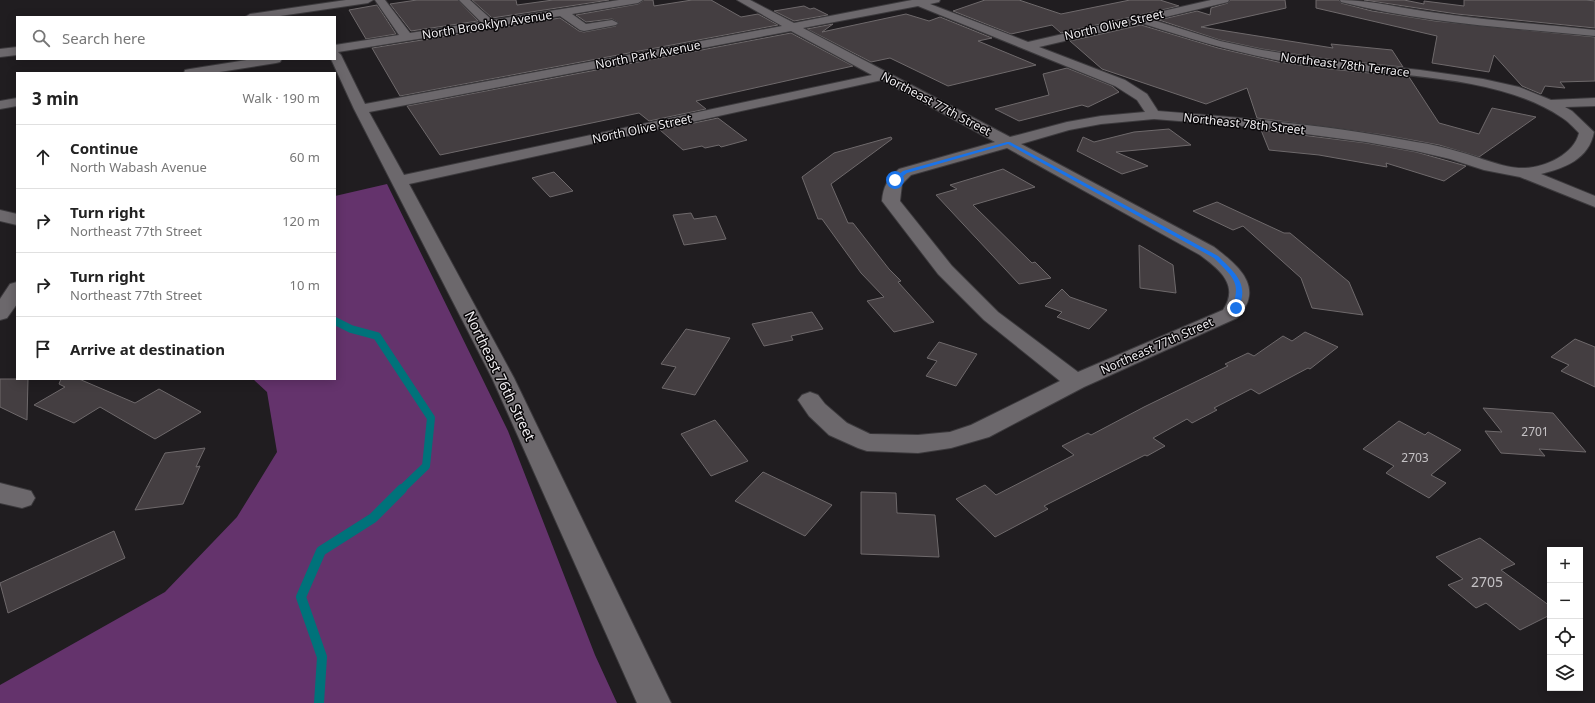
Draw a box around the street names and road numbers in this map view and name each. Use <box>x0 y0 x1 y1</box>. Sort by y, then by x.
street label: North Olive Street <box>1063 5 1166 44</box>
street label: North Brooklyn Avenue <box>421 6 553 43</box>
street label: North Park Avenue <box>594 36 702 73</box>
street label: Northeast 78th Terrace <box>1280 48 1411 81</box>
street label: Northeast 77th Street <box>878 67 995 140</box>
street label: Northeast 78th Street <box>1183 109 1306 138</box>
street label: North Olive Street <box>591 110 694 147</box>
street label: Northeast 76th Street <box>461 308 540 444</box>
street label: Northeast 77th Street <box>1098 313 1217 378</box>

